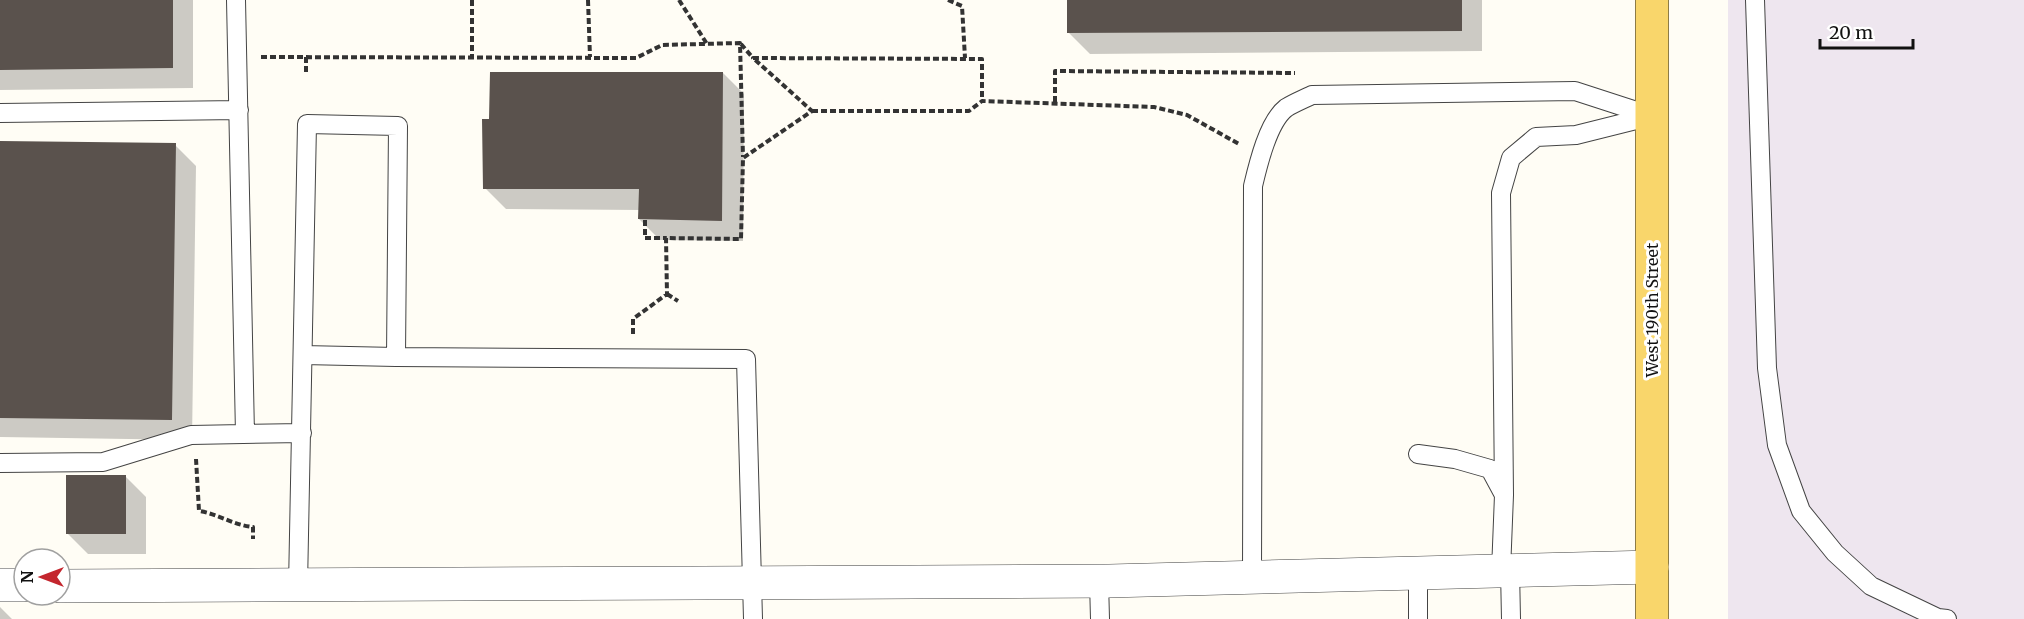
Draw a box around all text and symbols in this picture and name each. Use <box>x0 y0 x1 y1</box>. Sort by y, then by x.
scale bar <box>1820 12 1913 50</box>
text: 20 m <box>1829 21 1873 44</box>
street label: West 190th Street <box>1642 242 1662 378</box>
north arrow <box>12 547 72 607</box>
text: N <box>17 570 37 583</box>

